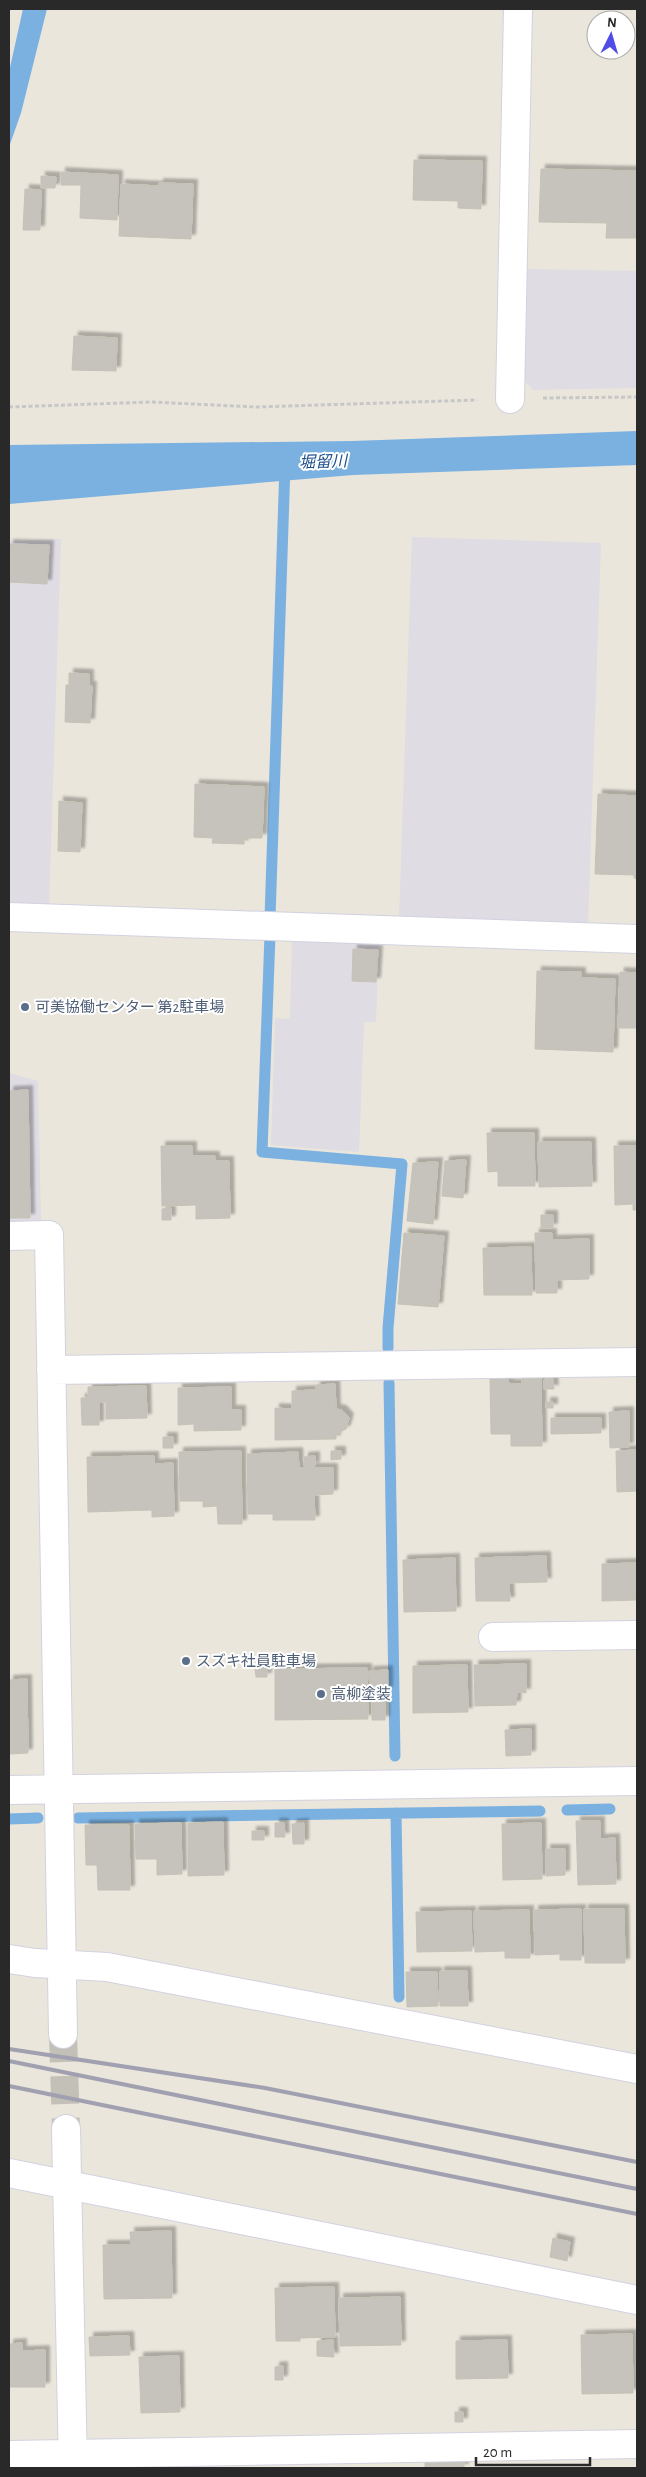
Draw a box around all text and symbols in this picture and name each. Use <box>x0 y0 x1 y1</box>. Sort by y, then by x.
north arrow <box>586 10 636 60</box>
text: N <box>607 16 618 30</box>
water label: 堀留川 <box>299 452 349 471</box>
place label: 可美協働センター 第2駐車場 <box>35 998 224 1015</box>
marker: 可美協働センター 第2駐車場 <box>19 1001 31 1013</box>
place label: スズキ社員駐車場 <box>196 1653 316 1669</box>
marker: スズキ社員駐車場 <box>180 1655 192 1667</box>
place label: 高柳塗装 <box>331 1686 391 1702</box>
marker: 高柳塗装 <box>315 1688 327 1700</box>
scale bar <box>476 2434 590 2466</box>
text: 20 m <box>483 2445 512 2460</box>

